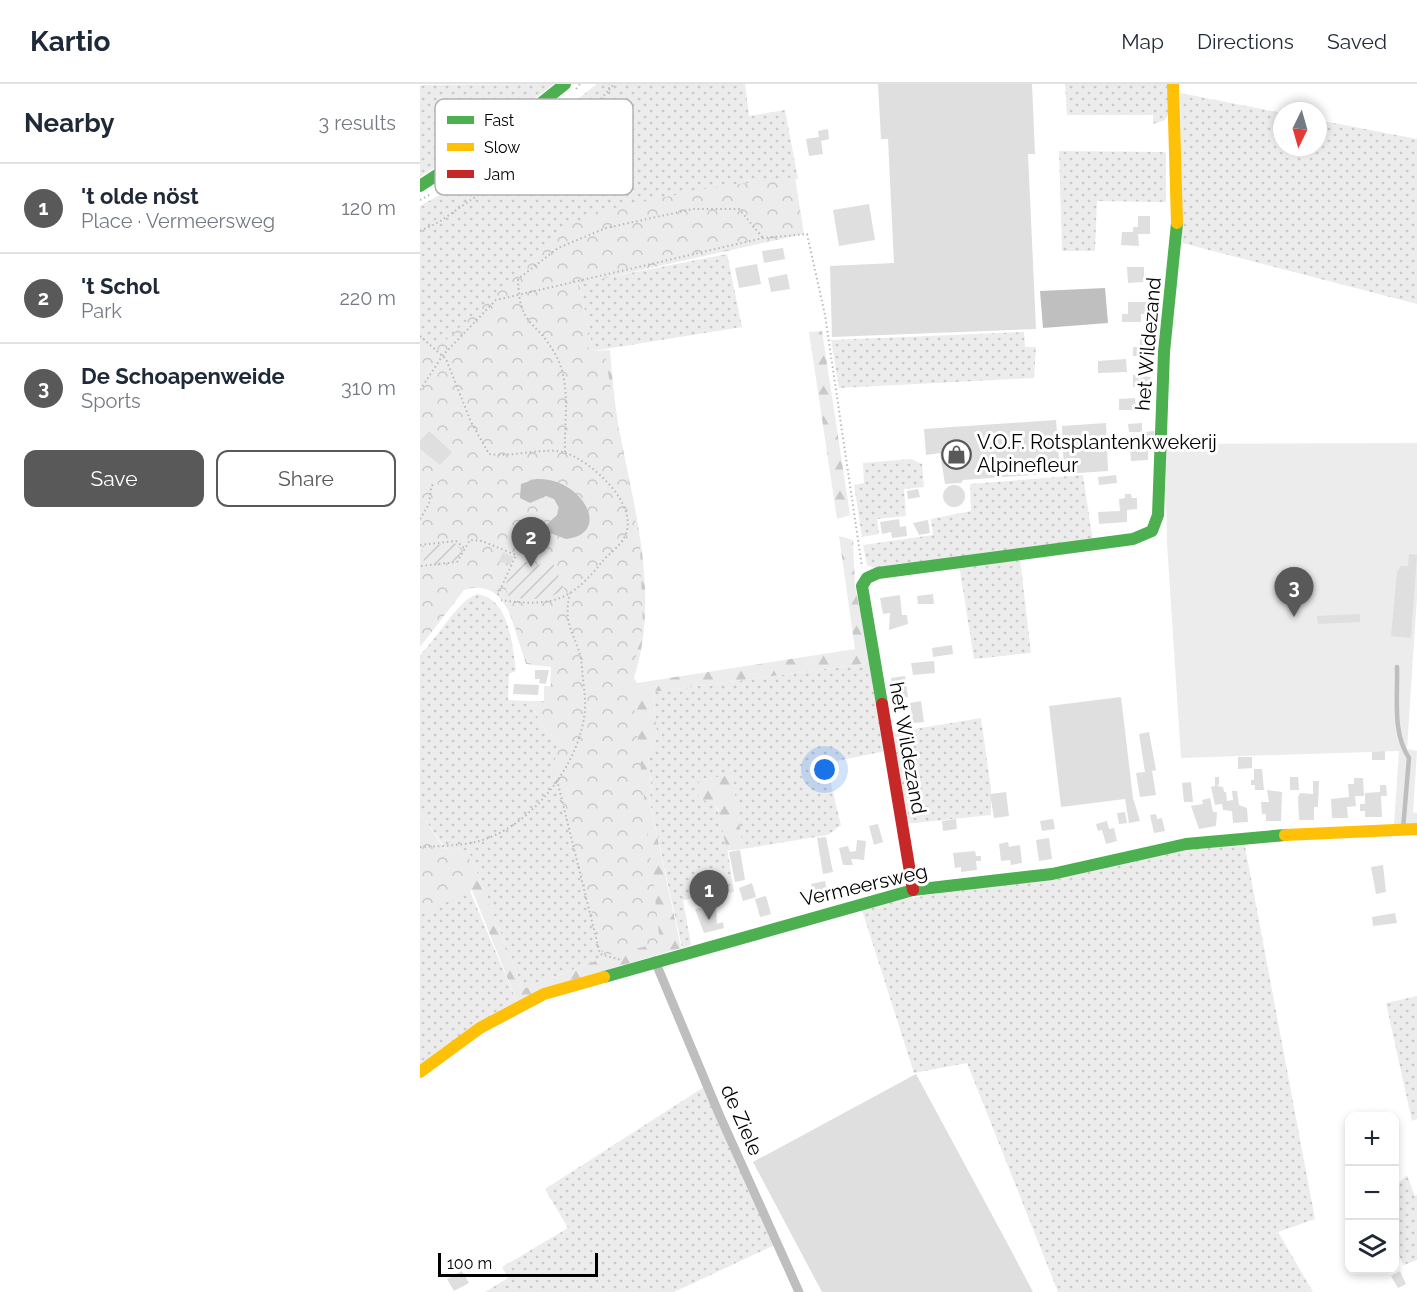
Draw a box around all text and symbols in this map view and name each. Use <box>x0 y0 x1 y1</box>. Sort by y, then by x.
text: Kartio <box>30 25 110 58</box>
text: Map <box>1121 29 1164 54</box>
text: Directions <box>1197 29 1294 54</box>
text: Saved <box>1327 29 1387 54</box>
legend <box>435 99 633 195</box>
north arrow <box>1273 102 1327 156</box>
text: Nearby <box>24 108 114 138</box>
text: 3 results <box>318 111 396 135</box>
text: Fast <box>484 111 515 130</box>
text: Slow <box>484 138 520 157</box>
text: Jam <box>484 165 515 184</box>
text: 't olde nöst <box>81 183 199 209</box>
text: 1 <box>39 196 48 220</box>
text: 120 m <box>341 196 396 220</box>
text: Place · Vermeersweg <box>81 209 275 233</box>
text: 't Schol <box>81 273 159 299</box>
street label: het Wildezand <box>1130 276 1166 412</box>
text: 2 <box>38 286 49 310</box>
text: 220 m <box>339 286 396 310</box>
text: Park <box>81 299 122 323</box>
text: De Schoapenweide <box>81 363 285 389</box>
text: 3 <box>38 376 49 400</box>
text: 310 m <box>341 376 396 400</box>
text: Sports <box>81 389 141 413</box>
place label: V.O.F. Rotsplantenkwekerij Alpinefleur <box>977 430 1217 477</box>
shop icon: V.O.F. Rotsplantenkwekerij Alpinefleur <box>940 438 972 470</box>
button: Save <box>24 450 204 507</box>
button: Share <box>216 450 396 507</box>
pin: 2 <box>512 518 550 567</box>
pin: 3 <box>1274 568 1314 617</box>
street label: het Wildezand <box>885 680 931 816</box>
your location <box>810 755 839 784</box>
street label: Vermeersweg <box>798 859 930 911</box>
pin: 1 <box>690 870 728 920</box>
street label: de Ziele <box>716 1081 768 1159</box>
map controls <box>1345 1112 1399 1274</box>
button: + <box>1345 1112 1399 1166</box>
button: − <box>1345 1166 1399 1220</box>
button: layers <box>1345 1220 1399 1274</box>
scale bar <box>438 1250 598 1278</box>
text: 100 m <box>447 1254 492 1273</box>

